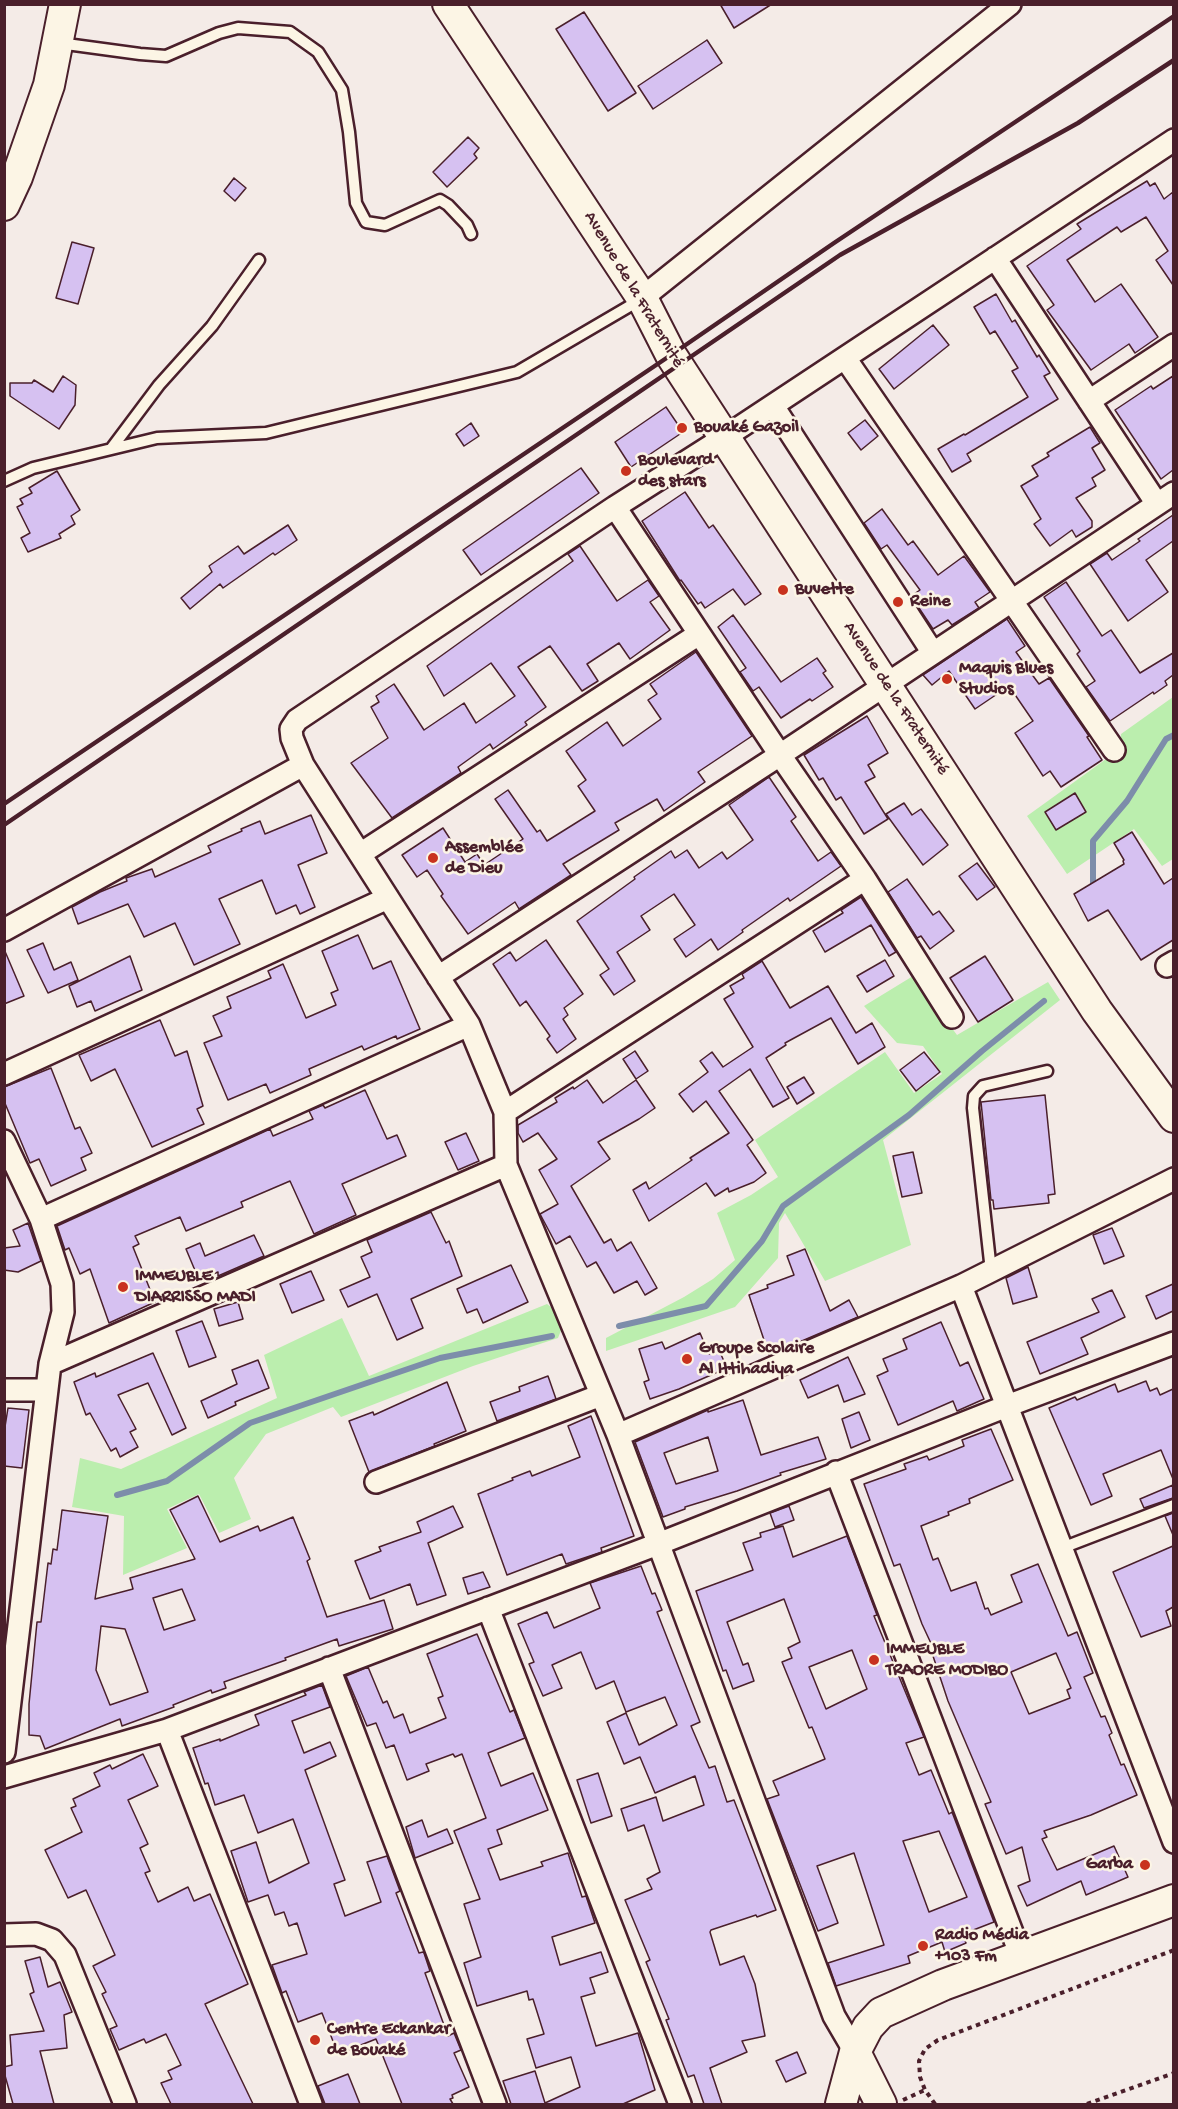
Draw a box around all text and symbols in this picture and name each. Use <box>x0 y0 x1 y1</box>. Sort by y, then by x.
street label: Avenue de la Fraternité <box>578 208 688 372</box>
place label: Bouaké Gazoil <box>694 417 799 439</box>
marker: Bouaké Gazoil <box>675 421 689 435</box>
place label: Boulevard des stars <box>638 450 713 492</box>
marker: Boulevard des stars <box>619 464 633 478</box>
place label: Buvette <box>795 579 854 601</box>
marker: Buvette <box>776 583 790 597</box>
place label: Reine <box>910 591 950 613</box>
marker: Reine <box>891 595 905 609</box>
street label: Avenue de la Fraternité <box>837 618 953 780</box>
place label: Maquis Blues Studios <box>959 658 1053 700</box>
marker: Maquis Blues Studios <box>940 672 954 686</box>
place label: Assemblée de Dieu <box>445 837 523 880</box>
marker: Assemblée de Dieu <box>426 851 440 865</box>
place label: IMMEUBLE DIARRISSO MADI <box>135 1266 256 1308</box>
marker: IMMEUBLE DIARRISSO MADI <box>116 1280 130 1294</box>
place label: Groupe Scolaire Al Ittihadiya <box>699 1338 814 1380</box>
marker: Groupe Scolaire Al Ittihadiya <box>680 1352 694 1366</box>
place label: IMMEUBLE TRAORE MODIBO <box>886 1639 1008 1682</box>
marker: IMMEUBLE TRAORE MODIBO <box>867 1653 881 1667</box>
place label: Garba <box>1086 1854 1133 1876</box>
marker: Garba <box>1138 1858 1152 1872</box>
place label: Radio Média +103 Fm <box>935 1925 1029 1968</box>
marker: Radio Média +103 Fm <box>916 1939 930 1953</box>
place label: Centre Eckankar de Bouaké <box>327 2019 450 2062</box>
marker: Centre Eckankar de Bouaké <box>308 2033 322 2047</box>

